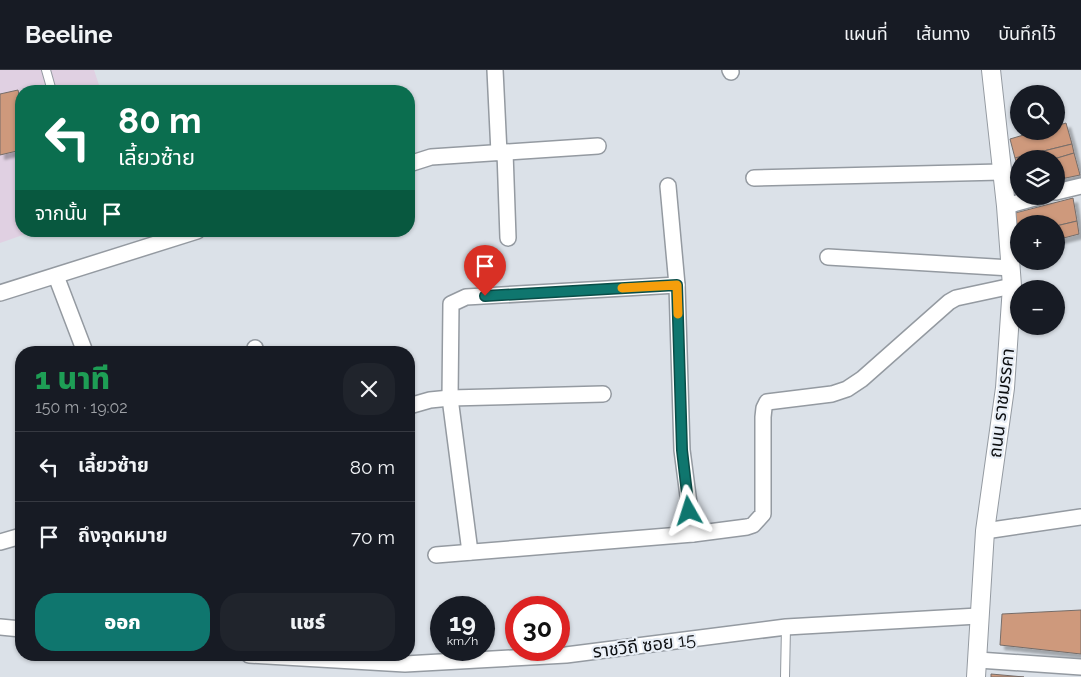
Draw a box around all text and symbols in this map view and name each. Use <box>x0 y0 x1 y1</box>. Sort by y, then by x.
text: Beeline <box>25 20 113 49</box>
text: แผนที่ <box>844 23 888 44</box>
text: เส้นทาง <box>916 23 970 44</box>
text: บันทึกไว้ <box>998 23 1056 44</box>
map controls <box>1010 85 1065 335</box>
button: search <box>1010 85 1065 140</box>
text: 80 m <box>118 100 202 141</box>
icon: left <box>35 105 100 170</box>
text: เลี้ยวซ้าย <box>118 144 195 170</box>
button: layers <box>1010 150 1065 205</box>
icon: arrive <box>98 200 126 228</box>
text: จากนั้น <box>35 202 88 224</box>
button: + <box>1010 215 1065 270</box>
pin <box>464 245 506 296</box>
icon: arrive <box>471 252 499 280</box>
button: − <box>1010 280 1065 335</box>
street label: ถนน ราชมรรคา <box>984 347 1018 459</box>
text: 1 นาที <box>35 361 110 396</box>
button: close <box>343 363 395 415</box>
text: 150 m · 19:02 <box>35 398 128 417</box>
icon: left <box>35 453 63 481</box>
text: เลี้ยวซ้าย <box>78 454 149 476</box>
text: 80 m <box>350 456 395 478</box>
position arrow <box>662 484 714 536</box>
icon: arrive <box>35 523 63 551</box>
text: ถึงจุดหมาย <box>78 524 168 546</box>
text: 70 m <box>351 526 395 548</box>
button: ออก <box>35 593 210 651</box>
button: แชร์ <box>220 593 395 651</box>
speed limit sign: 30 <box>505 596 570 661</box>
text: 19 <box>449 607 476 637</box>
street label: ราชวิถี ซอย 15 <box>591 628 697 662</box>
text: km/h <box>447 634 478 648</box>

